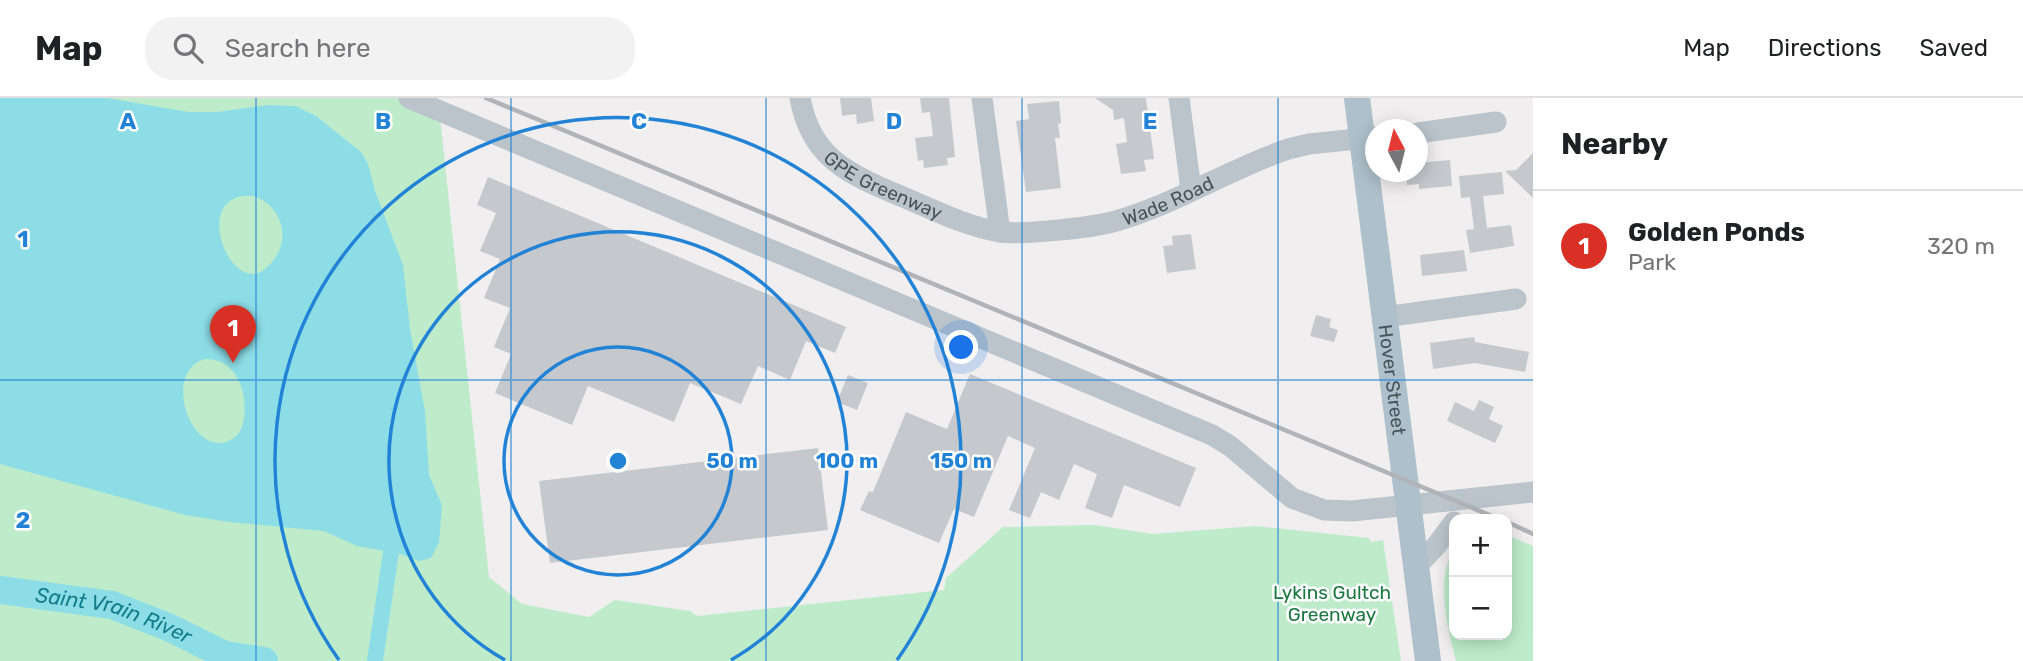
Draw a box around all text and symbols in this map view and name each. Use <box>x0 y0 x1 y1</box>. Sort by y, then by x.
search box <box>145 17 635 80</box>
text: Map <box>35 29 103 68</box>
icon: search <box>169 29 207 67</box>
text: Search here <box>225 33 370 64</box>
text: Map <box>1683 34 1730 62</box>
text: Directions <box>1768 34 1881 62</box>
text: Saved <box>1919 34 1988 62</box>
text: A <box>120 107 137 135</box>
text: B <box>375 107 391 135</box>
text: C <box>631 107 647 135</box>
text: D <box>886 107 902 135</box>
text: E <box>1143 107 1157 135</box>
north arrow <box>1365 119 1428 182</box>
text: Nearby <box>1561 126 1668 162</box>
street label: GPE Greenway <box>819 146 946 225</box>
street label: Wade Road <box>1119 171 1217 230</box>
text: Golden Ponds <box>1628 217 1805 248</box>
text: 1 <box>17 225 29 253</box>
text: 1 <box>1578 232 1590 260</box>
text: 320 m <box>1927 232 1995 260</box>
text: Park <box>1628 248 1676 276</box>
pin: 1 <box>210 305 256 363</box>
street label: Hover Street <box>1374 323 1410 437</box>
your location <box>944 330 978 364</box>
text: 50 m <box>706 448 758 473</box>
text: 100 m <box>816 448 878 473</box>
text: 150 m <box>930 448 992 473</box>
centre of rings <box>606 449 630 473</box>
text: 2 <box>16 506 30 534</box>
map controls <box>1449 514 1512 640</box>
button: + <box>1449 514 1512 577</box>
button: − <box>1449 577 1512 640</box>
park label: Lykins Gultch Greenway <box>1273 581 1391 626</box>
water label: Saint Vrain River <box>34 582 197 649</box>

